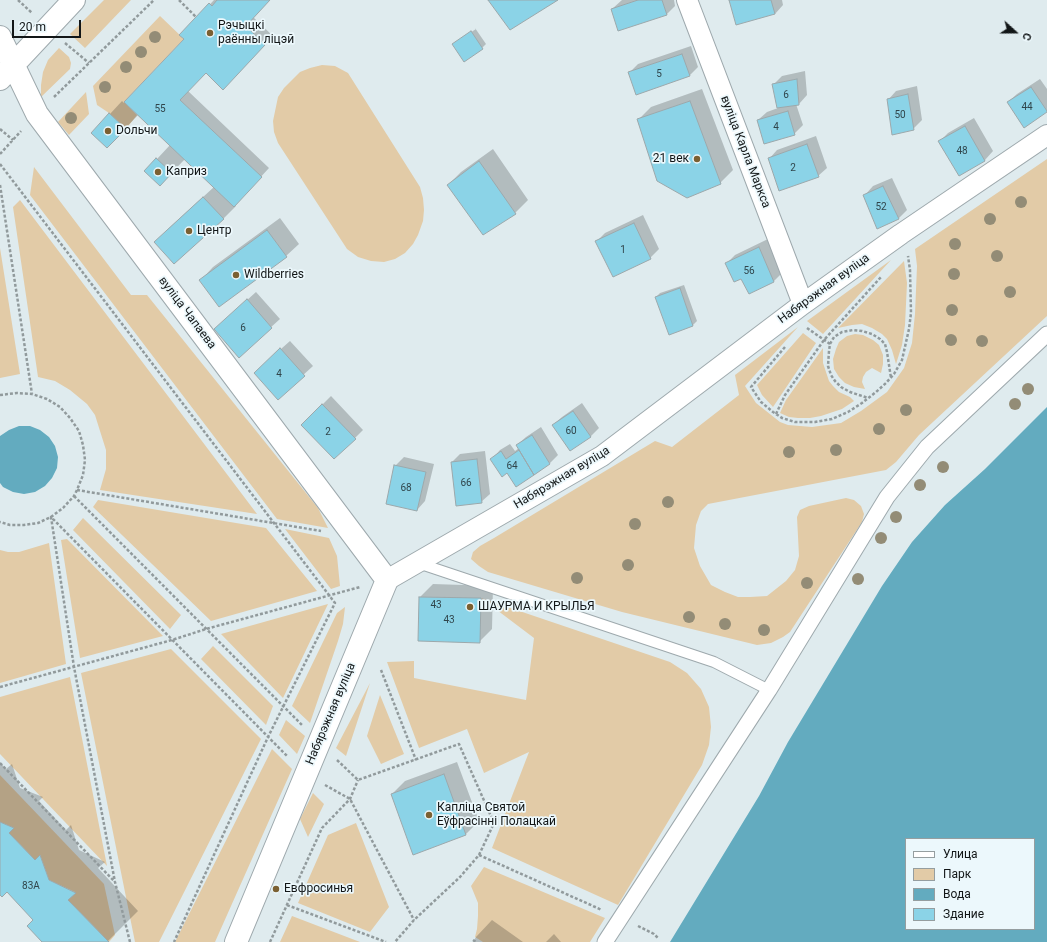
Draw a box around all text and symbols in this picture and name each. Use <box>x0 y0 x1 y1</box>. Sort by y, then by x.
scale bar <box>14 12 83 38</box>
north arrow <box>995 12 1035 52</box>
place label: Рэчыцкі раённы ліцэй <box>218 19 294 47</box>
text: 20 m <box>19 20 46 34</box>
marker: Рэчыцкі раённы ліцэй <box>205 28 215 38</box>
text: С <box>1019 31 1034 42</box>
house number: 5 <box>656 68 662 80</box>
house number: 6 <box>783 89 789 101</box>
street label: вуліца Карла Маркса <box>717 94 773 210</box>
house number: 44 <box>1021 101 1033 113</box>
house number: 55 <box>154 103 166 115</box>
house number: 50 <box>894 109 906 121</box>
house number: 4 <box>773 121 779 133</box>
place label: Doльчи <box>116 124 157 138</box>
marker: Doльчи <box>103 126 113 136</box>
house number: 48 <box>956 145 968 157</box>
place label: 21 век <box>653 152 689 166</box>
marker: 21 век <box>692 154 702 164</box>
house number: 2 <box>790 162 796 174</box>
place label: Каприз <box>166 165 207 179</box>
marker: Каприз <box>153 167 163 177</box>
house number: 52 <box>875 201 887 213</box>
place label: Центр <box>197 224 232 238</box>
marker: Центр <box>184 226 194 236</box>
house number: 1 <box>620 244 626 256</box>
street label: Набярэжная вуліца <box>776 251 872 327</box>
house number: 56 <box>743 265 755 277</box>
place label: Wildberries <box>244 268 304 282</box>
marker: Wildberries <box>231 270 241 280</box>
street label: вуліца Чапаева <box>155 274 219 352</box>
house number: 6 <box>240 322 246 334</box>
house number: 4 <box>276 368 282 380</box>
house number: 60 <box>565 425 577 437</box>
house number: 2 <box>325 426 331 438</box>
street label: Набярэжная вуліца <box>511 444 613 512</box>
house number: 64 <box>506 460 518 472</box>
house number: 66 <box>460 477 472 489</box>
house number: 68 <box>400 482 412 494</box>
house number: 43 <box>430 599 442 611</box>
place label: ШАУРМА И КРЫЛЬЯ <box>478 600 595 614</box>
marker: ШАУРМА И КРЫЛЬЯ <box>465 602 475 612</box>
house number: 43 <box>443 614 455 626</box>
street label: Набярэжная вуліца <box>303 661 359 767</box>
place label: Капліца Святой Еўфрасінні Полацкай <box>437 801 556 829</box>
marker: Капліца Святой Еўфрасінні Полацкай <box>424 810 434 820</box>
legend <box>905 838 1035 930</box>
text: Улица <box>943 847 978 861</box>
text: Парк <box>943 867 971 881</box>
house number: 83А <box>22 880 40 892</box>
place label: Евфросинья <box>284 882 353 896</box>
marker: Евфросинья <box>271 884 281 894</box>
text: Вода <box>943 887 971 901</box>
text: Здание <box>943 907 984 921</box>

